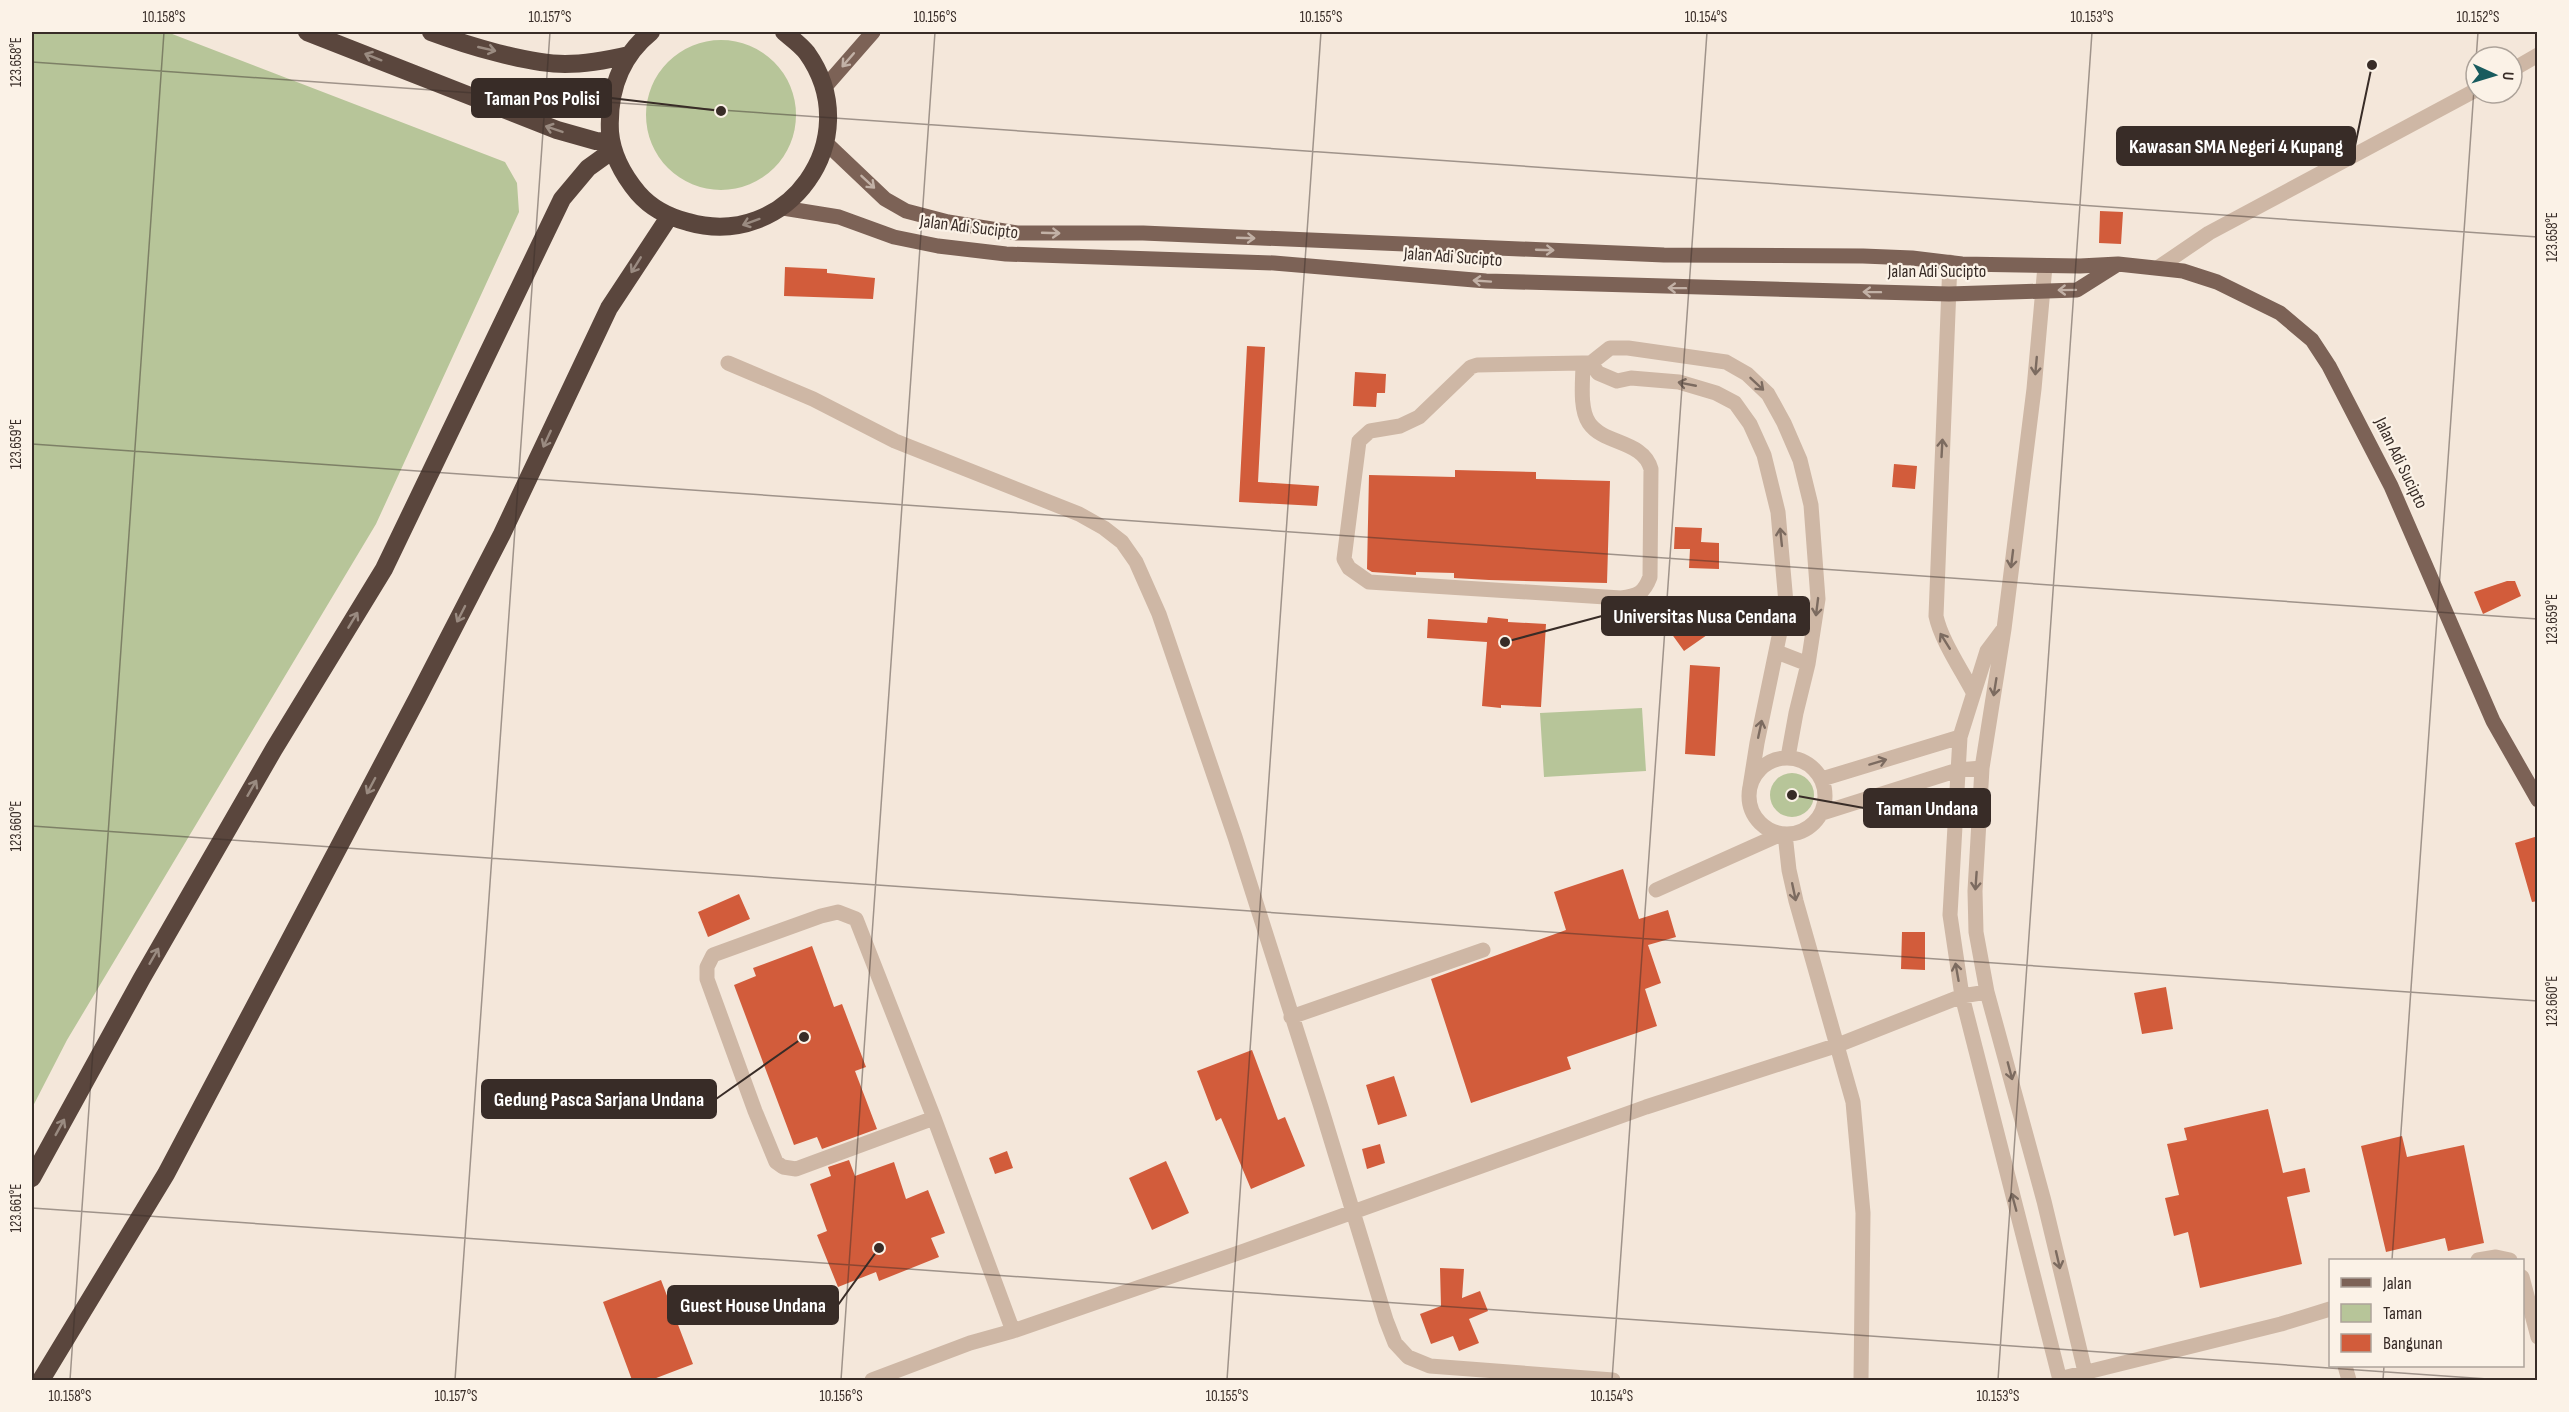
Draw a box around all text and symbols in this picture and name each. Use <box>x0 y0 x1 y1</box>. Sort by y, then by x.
text: 10.158°S <box>143 8 185 27</box>
text: 10.157°S <box>528 8 572 27</box>
text: 10.156°S <box>913 8 957 27</box>
text: 10.155°S <box>1300 8 1342 27</box>
text: 10.154°S <box>1685 8 1727 27</box>
text: 10.153°S <box>2071 8 2113 27</box>
text: 10.152°S <box>2457 8 2499 27</box>
text: 123.658°E <box>7 37 26 87</box>
one-way arrow <box>477 43 496 55</box>
north arrow <box>2464 45 2524 105</box>
one-way arrow <box>364 51 383 62</box>
one-way arrow <box>841 52 855 67</box>
text: U <box>2498 71 2517 81</box>
callout: Taman Pos Polisi <box>472 79 611 117</box>
text: Taman Pos Polisi <box>484 87 600 111</box>
one-way arrow <box>546 122 564 133</box>
callout: Kawasan SMA Negeri 4 Kupang <box>2117 127 2355 165</box>
text: Kawasan SMA Negeri 4 Kupang <box>2129 135 2344 159</box>
one-way arrow <box>860 175 875 190</box>
street label: Jalan Adi Sucipto <box>918 210 1019 243</box>
text: 123.658°E <box>2543 212 2562 262</box>
one-way arrow <box>742 218 760 229</box>
one-way arrow <box>1040 228 1060 239</box>
one-way arrow <box>1235 232 1255 243</box>
street label: Jalan Adi Sucipto <box>1402 243 1503 271</box>
one-way arrow <box>1535 245 1555 256</box>
one-way arrow <box>629 256 641 273</box>
street label: Jalan Adi Sucipto <box>1887 261 1986 282</box>
one-way arrow <box>1473 275 1493 286</box>
one-way arrow <box>1668 282 1687 293</box>
one-way arrow <box>2057 285 2077 296</box>
one-way arrow <box>1862 287 1882 298</box>
one-way arrow <box>2031 356 2042 375</box>
one-way arrow <box>1749 376 1764 390</box>
one-way arrow <box>1678 378 1698 389</box>
street label: Jalan Adi Sucipto <box>2369 413 2432 512</box>
text: 123.659°E <box>7 419 26 469</box>
one-way arrow <box>540 429 552 447</box>
one-way arrow <box>1937 438 1948 458</box>
one-way arrow <box>1775 527 1786 547</box>
one-way arrow <box>2007 549 2018 569</box>
text: 123.659°E <box>2543 594 2562 644</box>
one-way arrow <box>1811 596 1822 616</box>
callout: Universitas Nusa Cendana <box>1602 597 1809 635</box>
one-way arrow <box>455 604 466 622</box>
text: Universitas Nusa Cendana <box>1613 605 1797 629</box>
one-way arrow <box>347 612 359 629</box>
one-way arrow <box>1939 633 1951 650</box>
one-way arrow <box>1990 676 2001 696</box>
one-way arrow <box>1755 720 1766 739</box>
one-way arrow <box>1868 756 1887 767</box>
one-way arrow <box>365 777 376 795</box>
one-way arrow <box>247 779 258 797</box>
callout: Taman Undana <box>1864 789 1990 827</box>
text: Taman Undana <box>1876 797 1978 821</box>
text: 123.660°E <box>7 801 26 851</box>
one-way arrow <box>1970 870 1981 890</box>
one-way arrow <box>1789 882 1800 901</box>
one-way arrow <box>149 948 161 965</box>
one-way arrow <box>1952 962 1963 982</box>
text: 123.660°E <box>2543 976 2562 1026</box>
one-way arrow <box>2005 1061 2016 1080</box>
callout: Gedung Pasca Sarjana Undana <box>482 1080 716 1118</box>
text: Gedung Pasca Sarjana Undana <box>494 1088 704 1112</box>
one-way arrow <box>54 1119 66 1136</box>
text: 123.661°E <box>7 1184 26 1232</box>
one-way arrow <box>2007 1193 2019 1212</box>
one-way arrow <box>2053 1250 2065 1269</box>
legend <box>2329 1259 2524 1367</box>
text: Jalan <box>2382 1273 2412 1294</box>
callout: Guest House Undana <box>668 1286 838 1324</box>
text: Guest House Undana <box>680 1294 826 1318</box>
text: Taman <box>2383 1303 2422 1324</box>
text: Bangunan <box>2383 1333 2443 1354</box>
text: 10.158°S <box>49 1387 91 1406</box>
text: 10.157°S <box>434 1387 478 1406</box>
text: 10.156°S <box>819 1387 863 1406</box>
text: 10.155°S <box>1206 1387 1248 1406</box>
text: 10.154°S <box>1591 1387 1633 1406</box>
text: 10.153°S <box>1977 1387 2019 1406</box>

